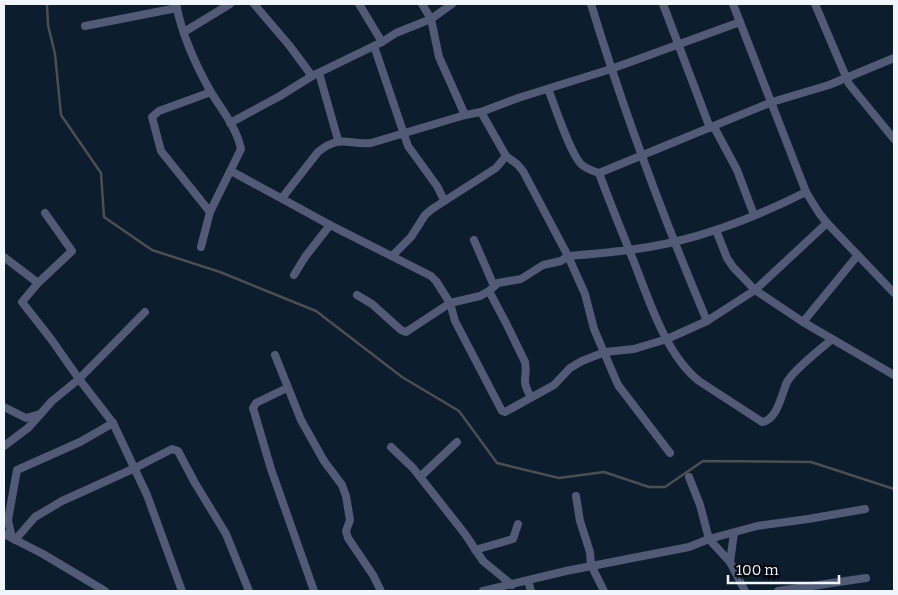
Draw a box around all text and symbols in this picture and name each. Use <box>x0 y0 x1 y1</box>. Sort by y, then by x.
scale bar <box>728 552 839 584</box>
text: 100 m <box>736 561 779 579</box>

